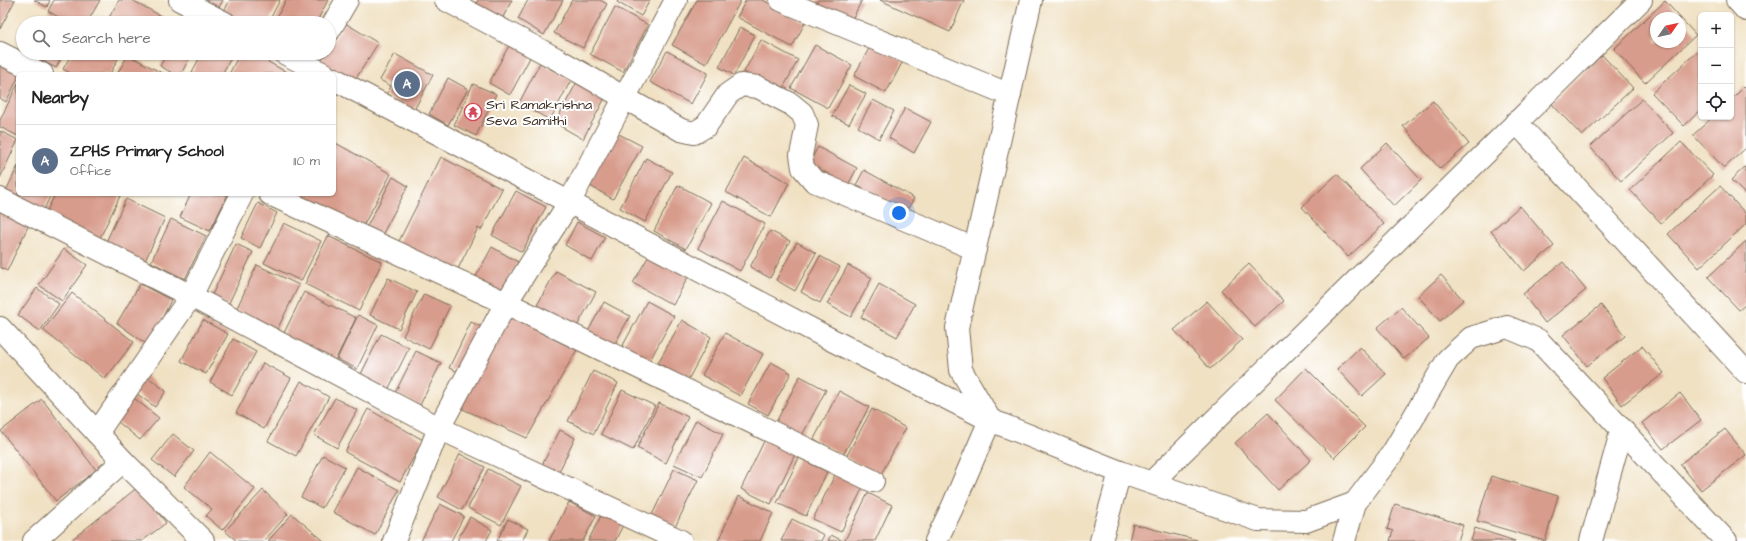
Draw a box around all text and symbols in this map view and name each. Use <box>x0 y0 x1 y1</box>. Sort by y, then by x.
north arrow <box>1650 12 1686 48</box>
map controls <box>1698 12 1734 120</box>
button: + <box>1698 12 1734 48</box>
search box <box>16 16 336 60</box>
icon: search <box>30 27 52 49</box>
text: Search here <box>62 28 151 49</box>
button: − <box>1698 48 1734 84</box>
pin: A <box>394 69 420 99</box>
button: locate <box>1698 84 1734 120</box>
text: Nearby <box>32 86 89 110</box>
place label: Sri Ramakrishna Seva Samithi <box>486 95 592 131</box>
temple icon: Sri Ramakrishna Seva Samithi <box>463 102 483 122</box>
text: ZPHS Primary School <box>70 141 224 162</box>
text: A <box>41 152 49 170</box>
text: 110 m <box>293 152 320 170</box>
text: Office <box>70 162 111 180</box>
your location <box>889 203 909 223</box>

